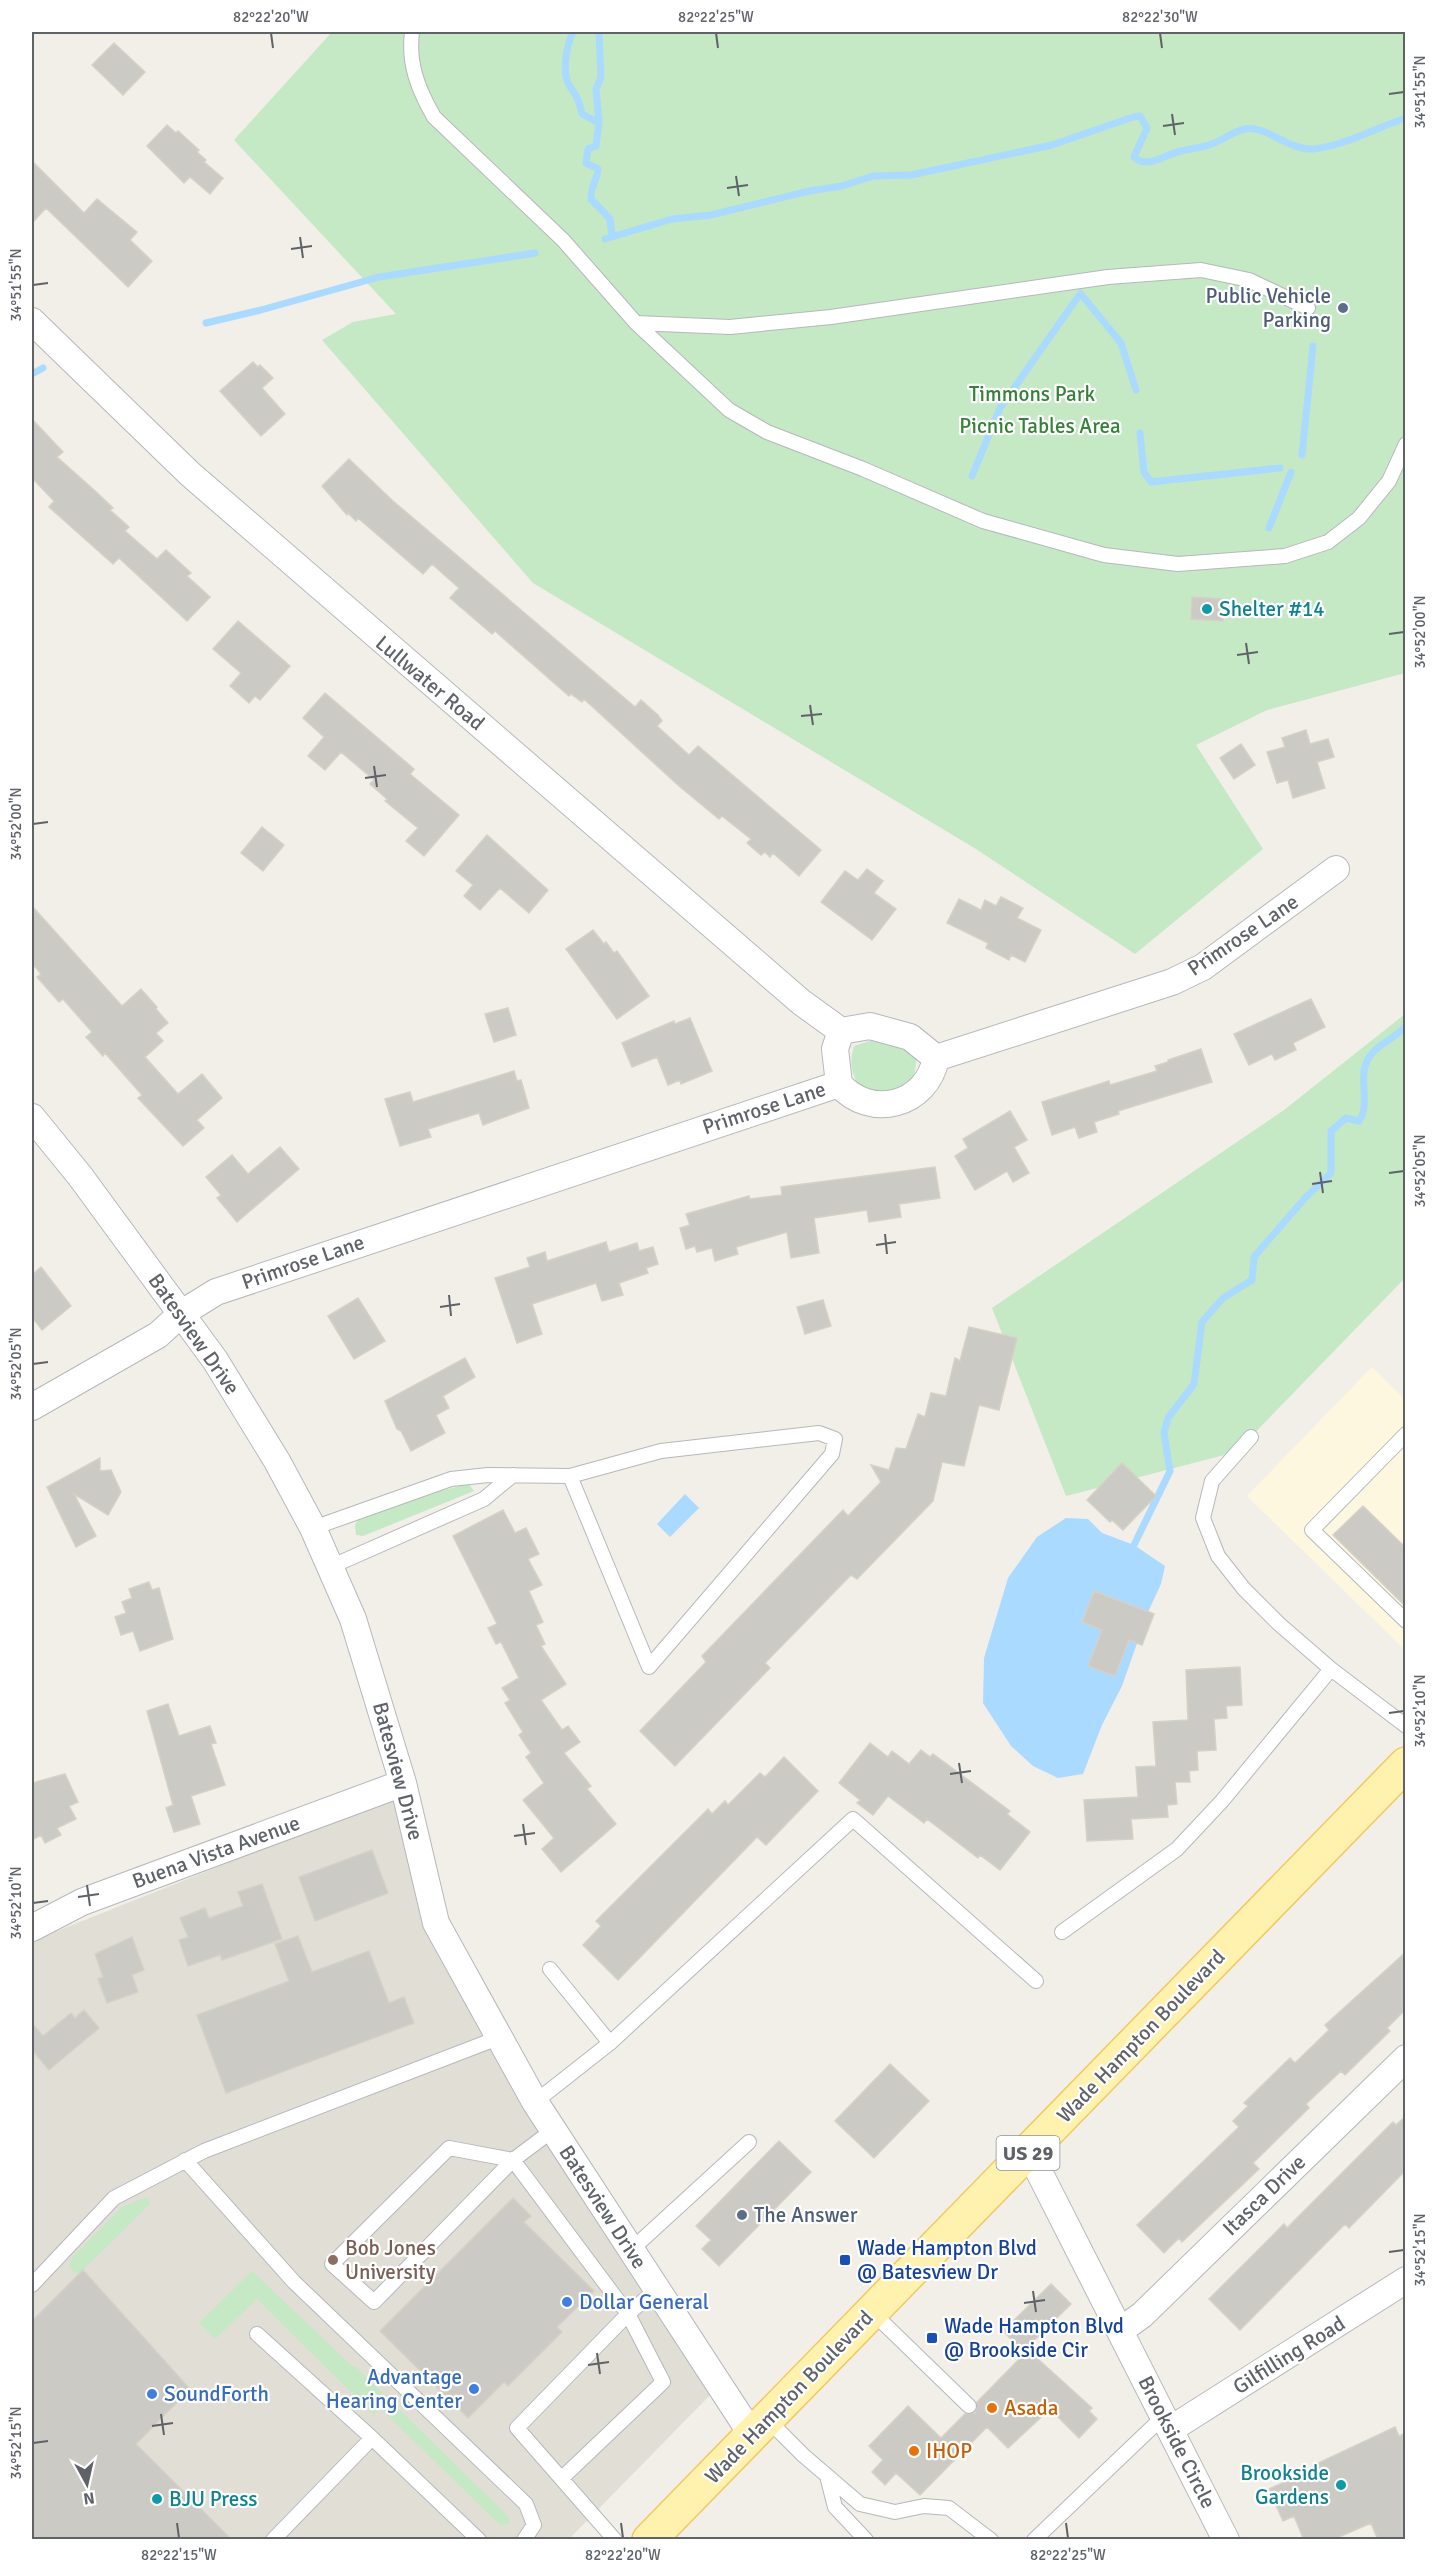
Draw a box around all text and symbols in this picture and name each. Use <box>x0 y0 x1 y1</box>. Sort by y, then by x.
text: 82°22'20"W <box>233 8 309 26</box>
text: 82°22'25"W <box>678 8 754 26</box>
text: 82°22'30"W <box>1122 8 1198 26</box>
text: 34°51'55"N <box>1411 55 1429 129</box>
text: 34°51'55"N <box>7 248 25 322</box>
place label: Public Vehicle Parking <box>1206 283 1331 333</box>
marker: Public Vehicle Parking <box>1336 301 1350 315</box>
park label: Timmons Park <box>969 381 1095 407</box>
park label: Picnic Tables Area <box>959 413 1121 439</box>
text: 34°52'00"N <box>1411 595 1429 669</box>
place label: Shelter #14 <box>1219 596 1325 622</box>
marker: Shelter #14 <box>1200 602 1214 616</box>
street label: Lullwater Road <box>370 630 490 736</box>
text: 34°52'00"N <box>7 787 25 861</box>
street label: Primrose Lane <box>1183 888 1303 982</box>
street label: Primrose Lane <box>699 1076 829 1140</box>
text: 34°52'05"N <box>1411 1134 1429 1208</box>
street label: Primrose Lane <box>238 1229 368 1295</box>
street label: Batesview Drive <box>143 1268 245 1400</box>
text: 34°52'05"N <box>7 1327 25 1401</box>
text: 34°52'10"N <box>1411 1674 1429 1748</box>
street label: Batesview Drive <box>367 1699 429 1843</box>
street label: Buena Vista Avenue <box>129 1810 303 1894</box>
text: 34°52'10"N <box>7 1866 25 1940</box>
street label: Wade Hampton Boulevard <box>1051 1944 1231 2128</box>
road number: US 29 <box>996 2136 1060 2170</box>
street label: Batesview Drive <box>553 2140 653 2274</box>
street label: Itasca Drive <box>1217 2149 1311 2241</box>
place label: The Answer <box>754 2202 858 2228</box>
marker: The Answer <box>735 2208 749 2222</box>
text: 34°52'15"N <box>1411 2213 1429 2287</box>
place label: Bob Jones University <box>345 2235 436 2285</box>
place label: Wade Hampton Blvd @ Batesview Dr <box>857 2235 1037 2285</box>
marker: Bob Jones University <box>326 2253 340 2267</box>
marker: Wade Hampton Blvd @ Batesview Dr <box>838 2253 852 2267</box>
place label: Dollar General <box>579 2289 709 2315</box>
marker: Dollar General <box>560 2295 574 2309</box>
street label: Wade Hampton Boulevard <box>699 2305 879 2489</box>
street label: Gilfilling Road <box>1228 2310 1350 2400</box>
place label: Wade Hampton Blvd @ Brookside Cir <box>944 2313 1124 2363</box>
marker: Wade Hampton Blvd @ Brookside Cir <box>925 2331 939 2345</box>
place label: Advantage Hearing Center <box>326 2364 462 2414</box>
street label: Brookside Circle <box>1132 2371 1222 2513</box>
place label: SoundForth <box>164 2381 269 2407</box>
marker: Advantage Hearing Center <box>467 2382 481 2396</box>
marker: SoundForth <box>145 2387 159 2401</box>
place label: Asada <box>1004 2395 1058 2421</box>
marker: Asada <box>985 2401 999 2415</box>
text: 34°52'15"N <box>7 2406 25 2480</box>
place label: IHOP <box>926 2438 972 2464</box>
marker: IHOP <box>907 2444 921 2458</box>
north arrow <box>57 2454 117 2514</box>
place label: Brookside Gardens <box>1240 2460 1329 2510</box>
marker: Brookside Gardens <box>1334 2478 1348 2492</box>
place label: BJU Press <box>169 2486 258 2512</box>
text: N <box>82 2487 96 2509</box>
marker: BJU Press <box>150 2492 164 2506</box>
text: 82°22'15"W <box>141 2546 217 2564</box>
text: 82°22'20"W <box>585 2546 661 2564</box>
text: 82°22'25"W <box>1030 2546 1106 2564</box>

